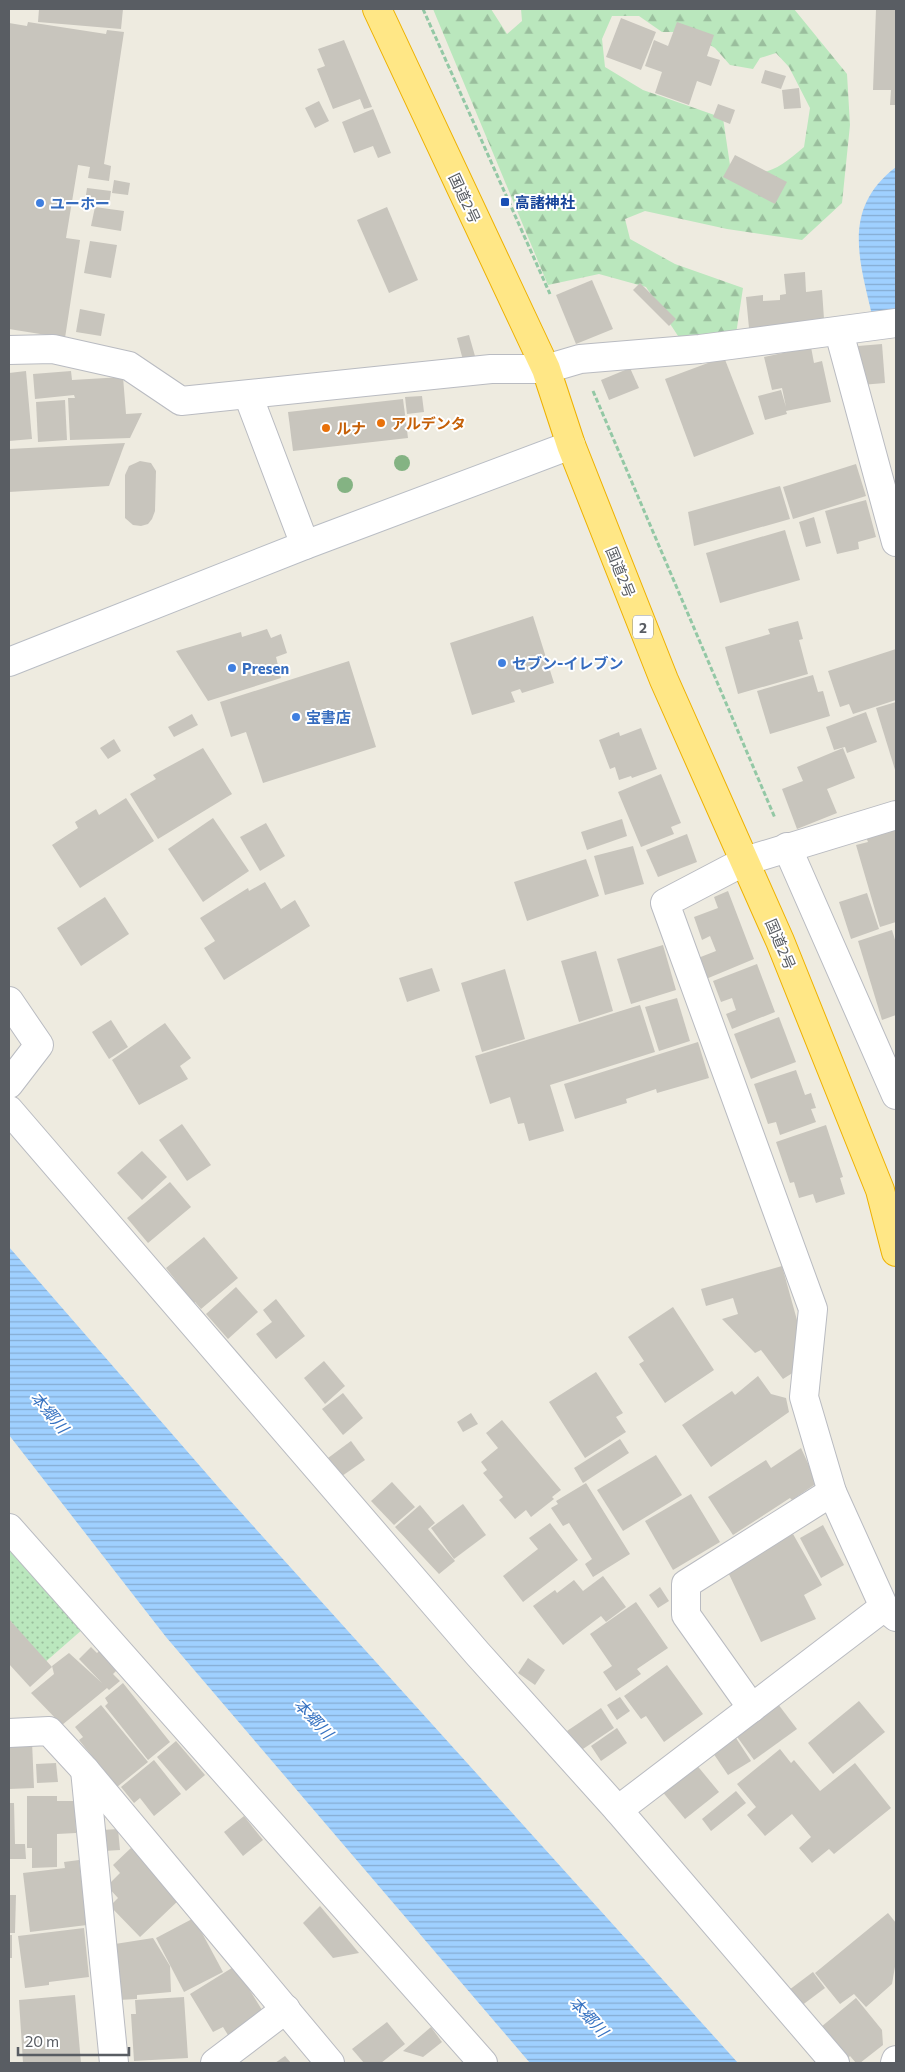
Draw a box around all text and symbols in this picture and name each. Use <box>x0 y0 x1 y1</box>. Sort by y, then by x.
street label: 国道2号 <box>446 170 484 226</box>
place label: 高諸神社 <box>515 193 575 211</box>
place label: ユーホー <box>50 194 110 212</box>
marker: 高諸神社 <box>499 196 511 208</box>
marker: ユーホー <box>34 197 46 209</box>
place label: アルデンタ <box>391 414 466 432</box>
marker: アルデンタ <box>375 417 387 429</box>
place label: ルナ <box>336 419 366 437</box>
marker: ルナ <box>320 422 332 434</box>
street label: 国道2号 <box>603 544 639 600</box>
road number: 2 <box>633 616 653 638</box>
place label: セブン-イレブン <box>512 654 623 672</box>
marker: セブン-イレブン <box>496 657 508 669</box>
place label: Presen <box>242 659 289 677</box>
marker: Presen <box>226 662 238 674</box>
place label: 宝書店 <box>306 708 351 726</box>
marker: 宝書店 <box>290 711 302 723</box>
street label: 国道2号 <box>762 916 800 972</box>
water label: 本郷川 <box>27 1388 74 1438</box>
water label: 本郷川 <box>291 1694 339 1743</box>
water label: 本郷川 <box>566 1992 614 2041</box>
scale bar <box>18 2024 129 2056</box>
text: 20 m <box>25 2032 59 2050</box>

